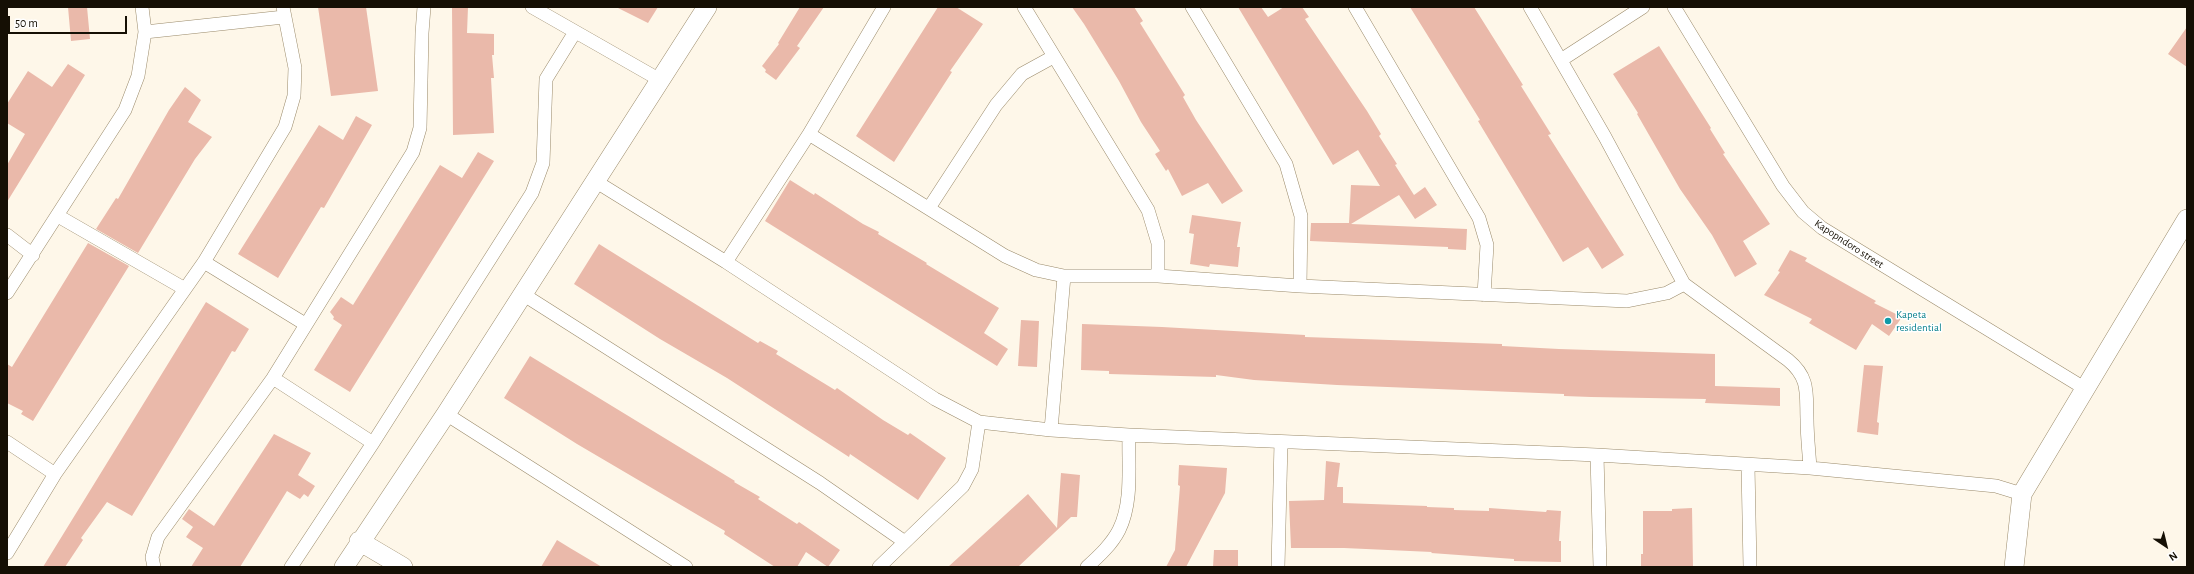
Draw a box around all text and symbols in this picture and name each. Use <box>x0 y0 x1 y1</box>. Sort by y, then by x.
scale bar <box>10 8 129 34</box>
text: 50 m <box>15 17 38 29</box>
street label: Kapopndoro street <box>1812 217 1886 271</box>
place label: Kapeta residential <box>1896 308 1942 334</box>
marker: Kapeta residential <box>1883 316 1893 326</box>
north arrow <box>2146 526 2186 566</box>
text: N <box>2167 550 2179 563</box>

